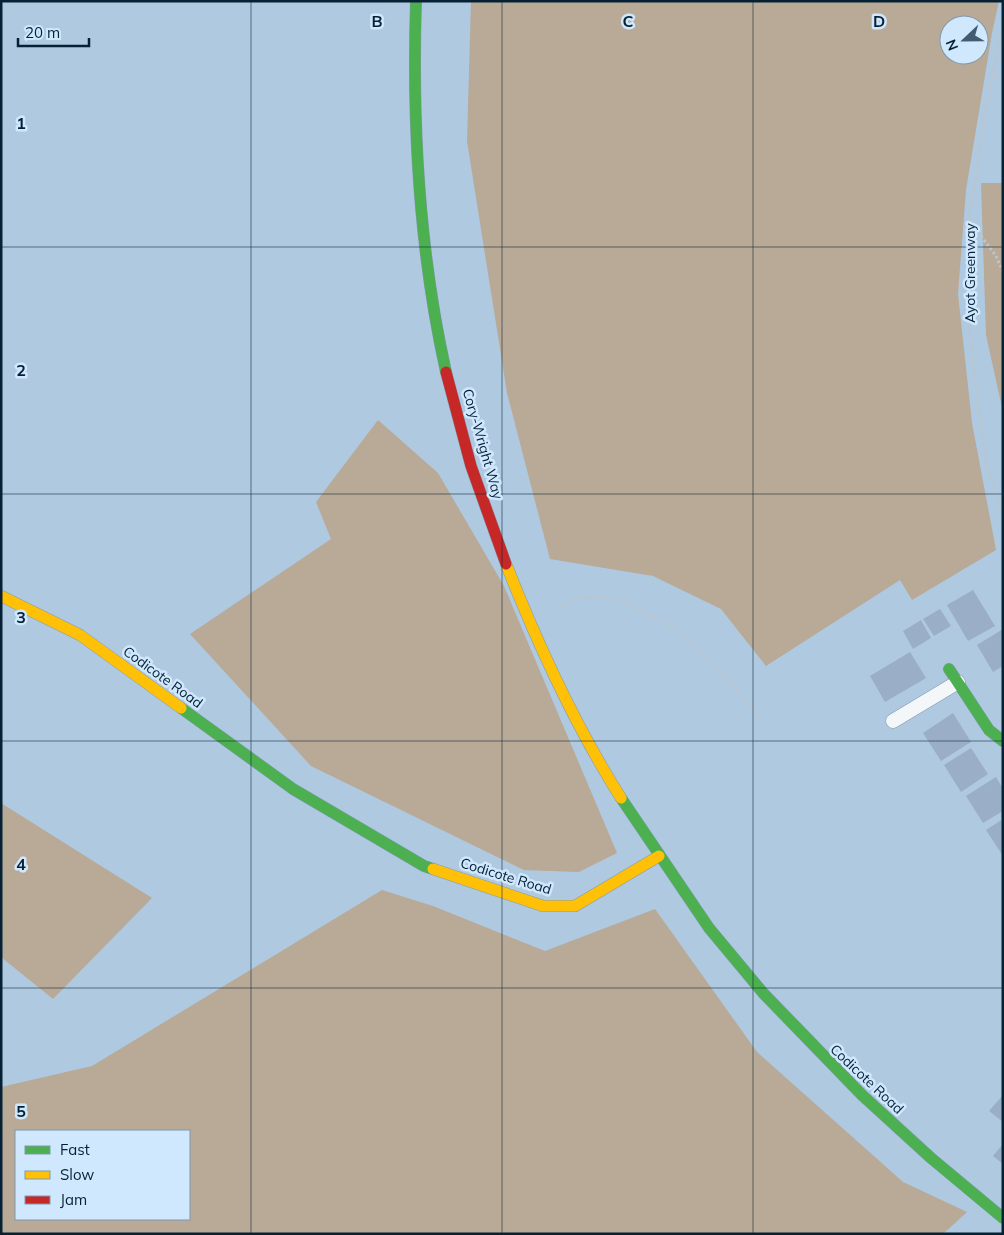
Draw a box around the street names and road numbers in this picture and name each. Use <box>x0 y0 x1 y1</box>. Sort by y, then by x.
street label: Ayot Greenway <box>961 222 979 323</box>
street label: Cory-Wright Way <box>459 387 508 502</box>
street label: Codicote Road <box>120 642 206 712</box>
street label: Codicote Road <box>458 854 554 898</box>
street label: Codicote Road <box>827 1040 907 1118</box>

